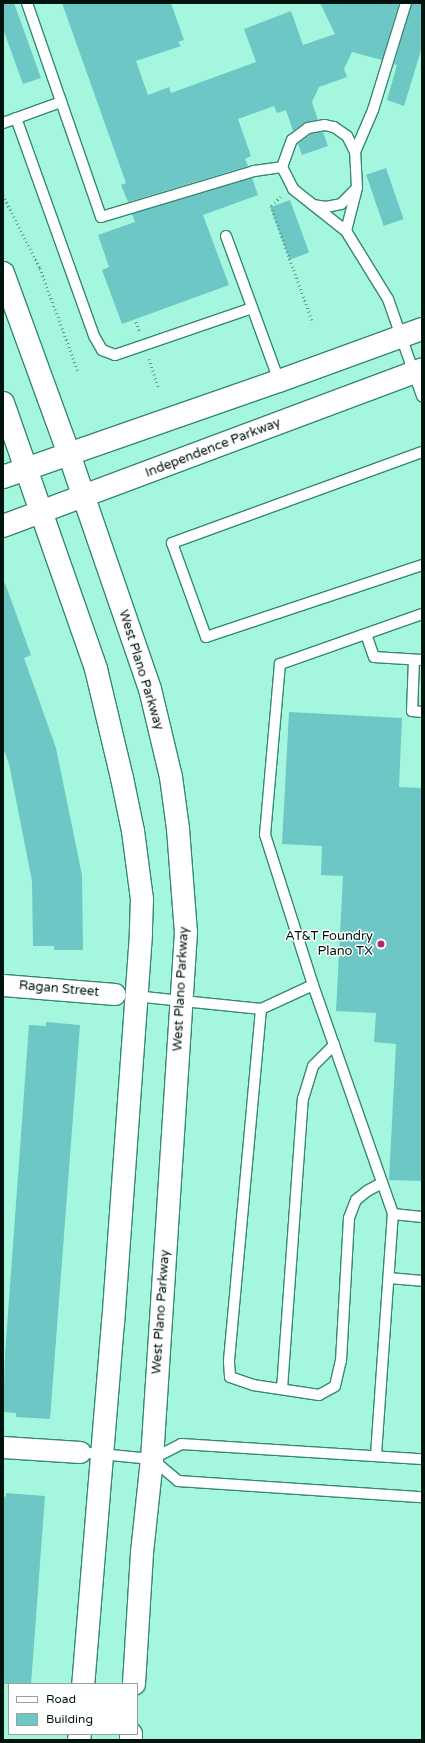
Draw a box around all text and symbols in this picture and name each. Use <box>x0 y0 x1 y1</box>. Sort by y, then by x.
street label: Independence Parkway <box>143 415 283 481</box>
street label: West Plano Parkway <box>115 608 167 732</box>
street label: West Plano Parkway <box>170 926 192 1052</box>
place label: AT&T Foundry Plano TX <box>285 929 373 960</box>
marker: AT&T Foundry Plano TX <box>376 939 386 949</box>
street label: Ragan Street <box>18 978 100 1000</box>
street label: West Plano Parkway <box>149 1249 173 1375</box>
legend <box>8 1683 138 1735</box>
text: Road <box>46 1692 76 1706</box>
text: Building <box>46 1712 93 1726</box>

